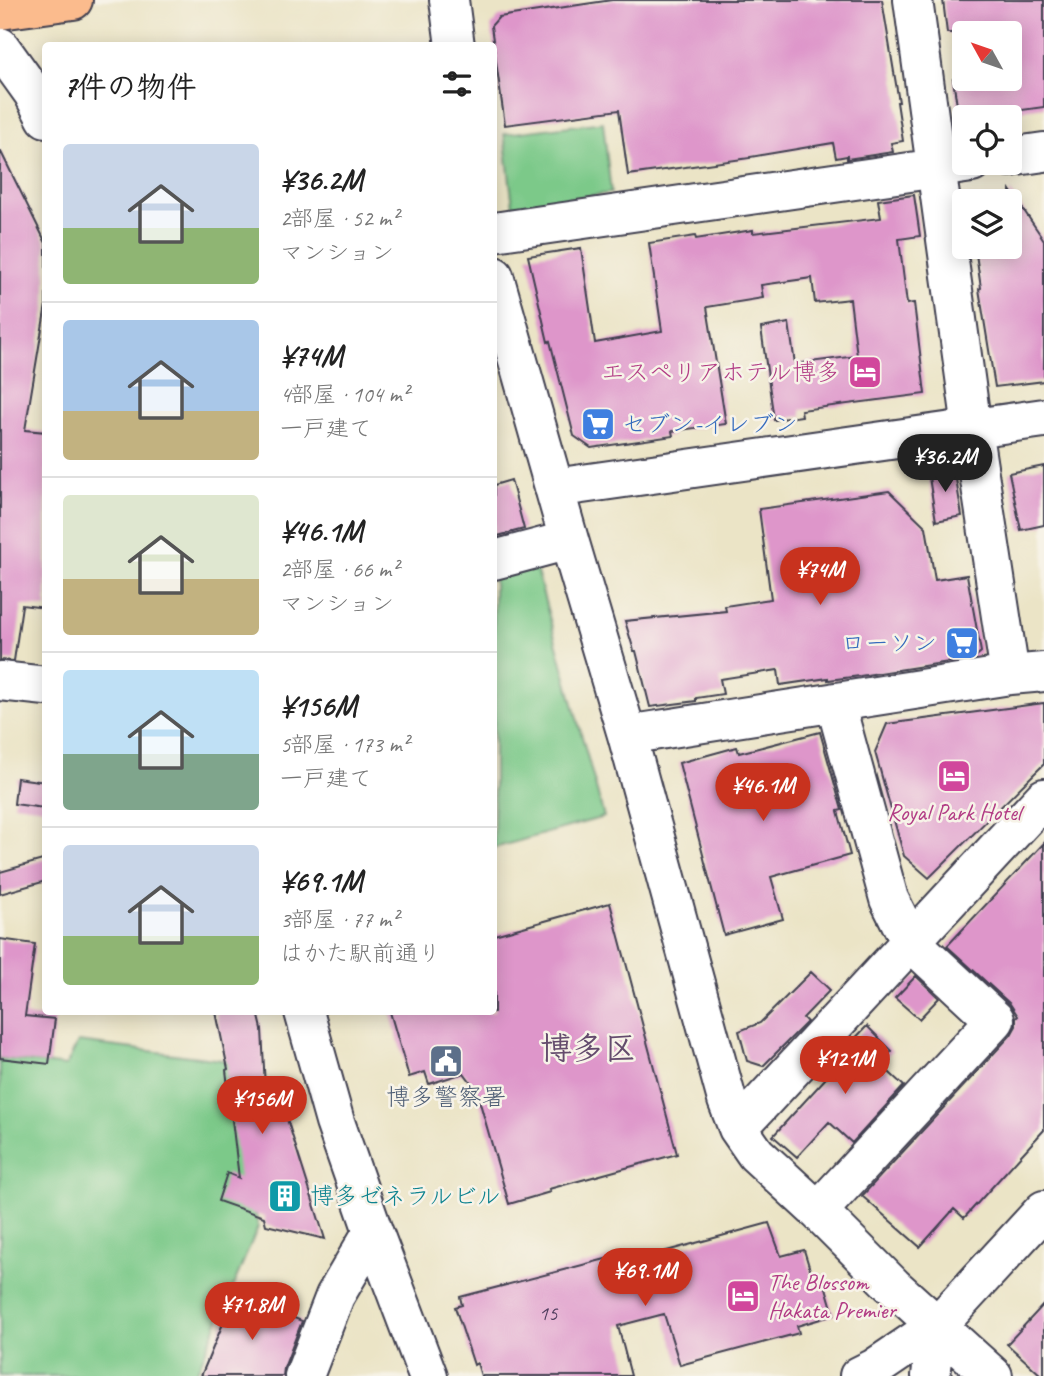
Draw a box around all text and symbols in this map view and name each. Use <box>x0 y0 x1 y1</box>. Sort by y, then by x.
north arrow <box>952 21 1022 91</box>
map controls <box>952 21 1022 259</box>
icon: filters <box>438 65 476 103</box>
text: 7件の物件 <box>63 68 196 106</box>
button: locate <box>952 105 1022 175</box>
text: ¥36.2M <box>280 161 362 199</box>
icon: home <box>119 172 203 256</box>
button: layers <box>952 189 1022 259</box>
text: 2部屋 · 52 m² <box>280 204 398 233</box>
text: マンション <box>280 238 394 267</box>
text: ¥74M <box>280 337 342 375</box>
icon: home <box>119 348 203 432</box>
hotel icon: エスペリアホテル博多 <box>846 353 884 391</box>
place label: エスペリアホテル博多 <box>601 357 840 387</box>
text: 4部屋 · 104 m² <box>280 380 409 409</box>
supermarket icon: セブン-イレブン <box>579 405 617 443</box>
place label: セブン-イレブン <box>622 409 798 439</box>
text: 一戸建て <box>280 414 372 443</box>
pin: ¥36.2M <box>888 434 1002 494</box>
text: ¥36.2M <box>913 442 977 471</box>
text: ¥46.1M <box>280 512 362 550</box>
icon: home <box>119 523 203 607</box>
pin: ¥74M <box>779 548 861 607</box>
text: 2部屋 · 66 m² <box>280 555 398 584</box>
text: ¥74M <box>796 555 844 584</box>
text: マンション <box>280 589 394 618</box>
supermarket icon: ローソン <box>943 624 981 662</box>
place label: ローソン <box>841 628 937 658</box>
text: ¥156M <box>280 687 356 725</box>
icon: home <box>119 698 203 782</box>
text: 5部屋 · 173 m² <box>280 730 409 759</box>
hotel icon: Royal Park Hotel <box>935 757 973 795</box>
text: 一戸建て <box>280 764 372 793</box>
pin: ¥46.1M <box>706 764 820 823</box>
text: ¥46.1M <box>731 771 795 800</box>
place label: Royal Park Hotel <box>887 797 1025 827</box>
text: ¥69.1M <box>280 862 362 900</box>
icon: home <box>119 873 203 957</box>
text: 3部屋 · 77 m² <box>280 905 398 934</box>
text: はかた駅前通り <box>280 939 441 968</box>
district label: 博多区 <box>540 1028 636 1069</box>
pin: ¥121M <box>796 1036 894 1096</box>
public building icon: 博多警察署 <box>427 1042 465 1080</box>
text: ¥121M <box>816 1044 874 1073</box>
pin: ¥156M <box>213 1076 311 1136</box>
place label: 博多警察署 <box>386 1082 506 1112</box>
text: ¥156M <box>233 1084 291 1113</box>
building icon: 博多ゼネラルビル <box>266 1177 304 1215</box>
place label: 博多ゼネラルビル <box>310 1181 501 1211</box>
pin: ¥69.1M <box>588 1248 702 1308</box>
text: ¥69.1M <box>614 1256 676 1285</box>
place label: The Blossom Hakata Premier <box>768 1267 898 1325</box>
hotel icon: The Blossom Hakata Premier <box>724 1277 762 1315</box>
pin: ¥71.8M <box>195 1282 309 1342</box>
text: ¥71.8M <box>221 1290 283 1319</box>
house number: 15 <box>539 1300 559 1326</box>

